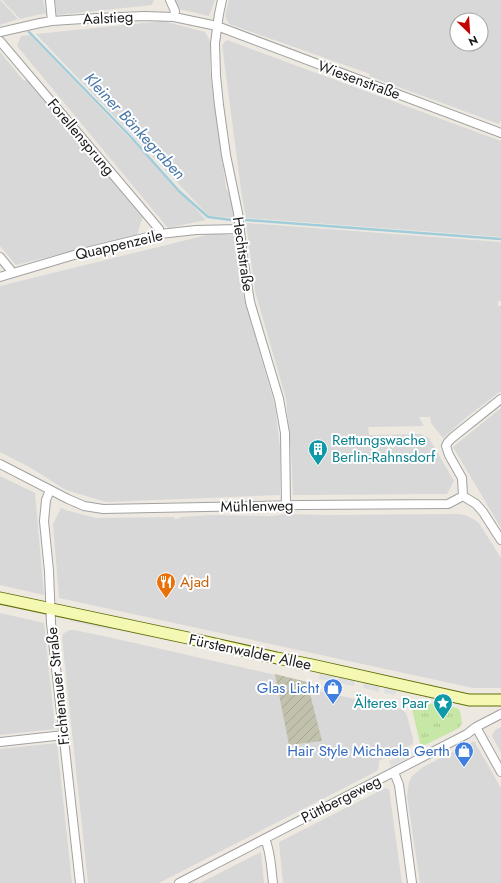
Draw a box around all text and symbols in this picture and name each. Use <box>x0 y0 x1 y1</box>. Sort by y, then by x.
street label: Aalstieg <box>82 6 134 30</box>
north arrow <box>449 12 489 52</box>
text: N <box>466 32 481 50</box>
street label: Wiesenstraße <box>315 55 404 105</box>
water label: Kleiner Bänkegraben <box>79 67 191 185</box>
street label: Forellensprung <box>42 94 120 180</box>
street label: Hechtstraße <box>227 215 259 293</box>
street label: Quappenzeile <box>73 224 165 266</box>
place label: Rettungswache Berlin-Rahnsdorf <box>332 429 436 468</box>
building icon: Rettungswache Berlin-Rahnsdorf <box>307 438 329 466</box>
street label: Mühlenweg <box>220 494 294 518</box>
restaurant icon: Ajad <box>155 571 177 599</box>
place label: Ajad <box>180 571 209 593</box>
street label: Fichtenauer Straße <box>41 626 75 746</box>
street label: Fürstenwalder Allee <box>187 628 314 676</box>
place label: Glas Licht <box>257 677 319 699</box>
shop icon: Glas Licht <box>322 677 344 705</box>
place label: Älteres Paar <box>354 692 430 714</box>
place icon: Älteres Paar <box>432 692 454 720</box>
place label: Hair Style Michaela Gerth <box>287 740 450 762</box>
shop icon: Hair Style Michaela Gerth <box>453 740 475 768</box>
street label: Püttbergeweg <box>297 769 385 829</box>

